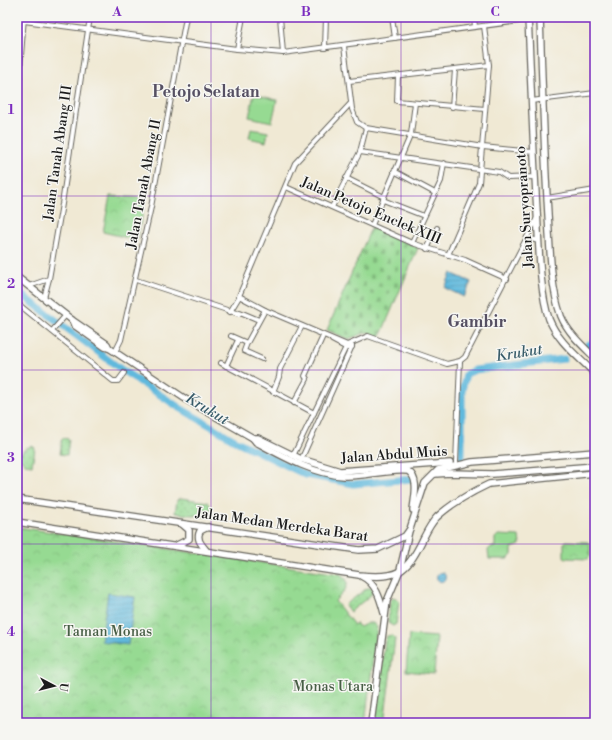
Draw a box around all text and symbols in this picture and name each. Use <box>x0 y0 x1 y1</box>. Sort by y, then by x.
text: A <box>111 4 122 20</box>
text: B <box>301 4 311 20</box>
text: C <box>490 4 500 20</box>
district label: Petojo Selatan <box>152 82 260 102</box>
street label: Jalan Tanah Abang III <box>39 83 77 223</box>
text: 1 <box>8 102 15 118</box>
street label: Jalan Tanah Abang II <box>122 117 166 251</box>
street label: Jalan Suryopranoto <box>512 145 538 270</box>
street label: Jalan Petojo Enclek XIII <box>297 173 445 249</box>
text: 2 <box>7 276 15 292</box>
district label: Gambir <box>447 312 507 332</box>
water label: Krukut <box>494 340 545 366</box>
water label: Krukut <box>182 389 233 430</box>
street label: Jalan Abdul Muis <box>339 442 448 468</box>
text: 3 <box>7 450 15 466</box>
street label: Jalan Medan Merdeka Barat <box>193 504 370 546</box>
park label: Taman Monas <box>64 623 152 641</box>
text: 4 <box>7 624 16 640</box>
north arrow <box>34 666 74 706</box>
park label: Monas Utara <box>293 678 374 696</box>
text: U <box>55 682 70 693</box>

